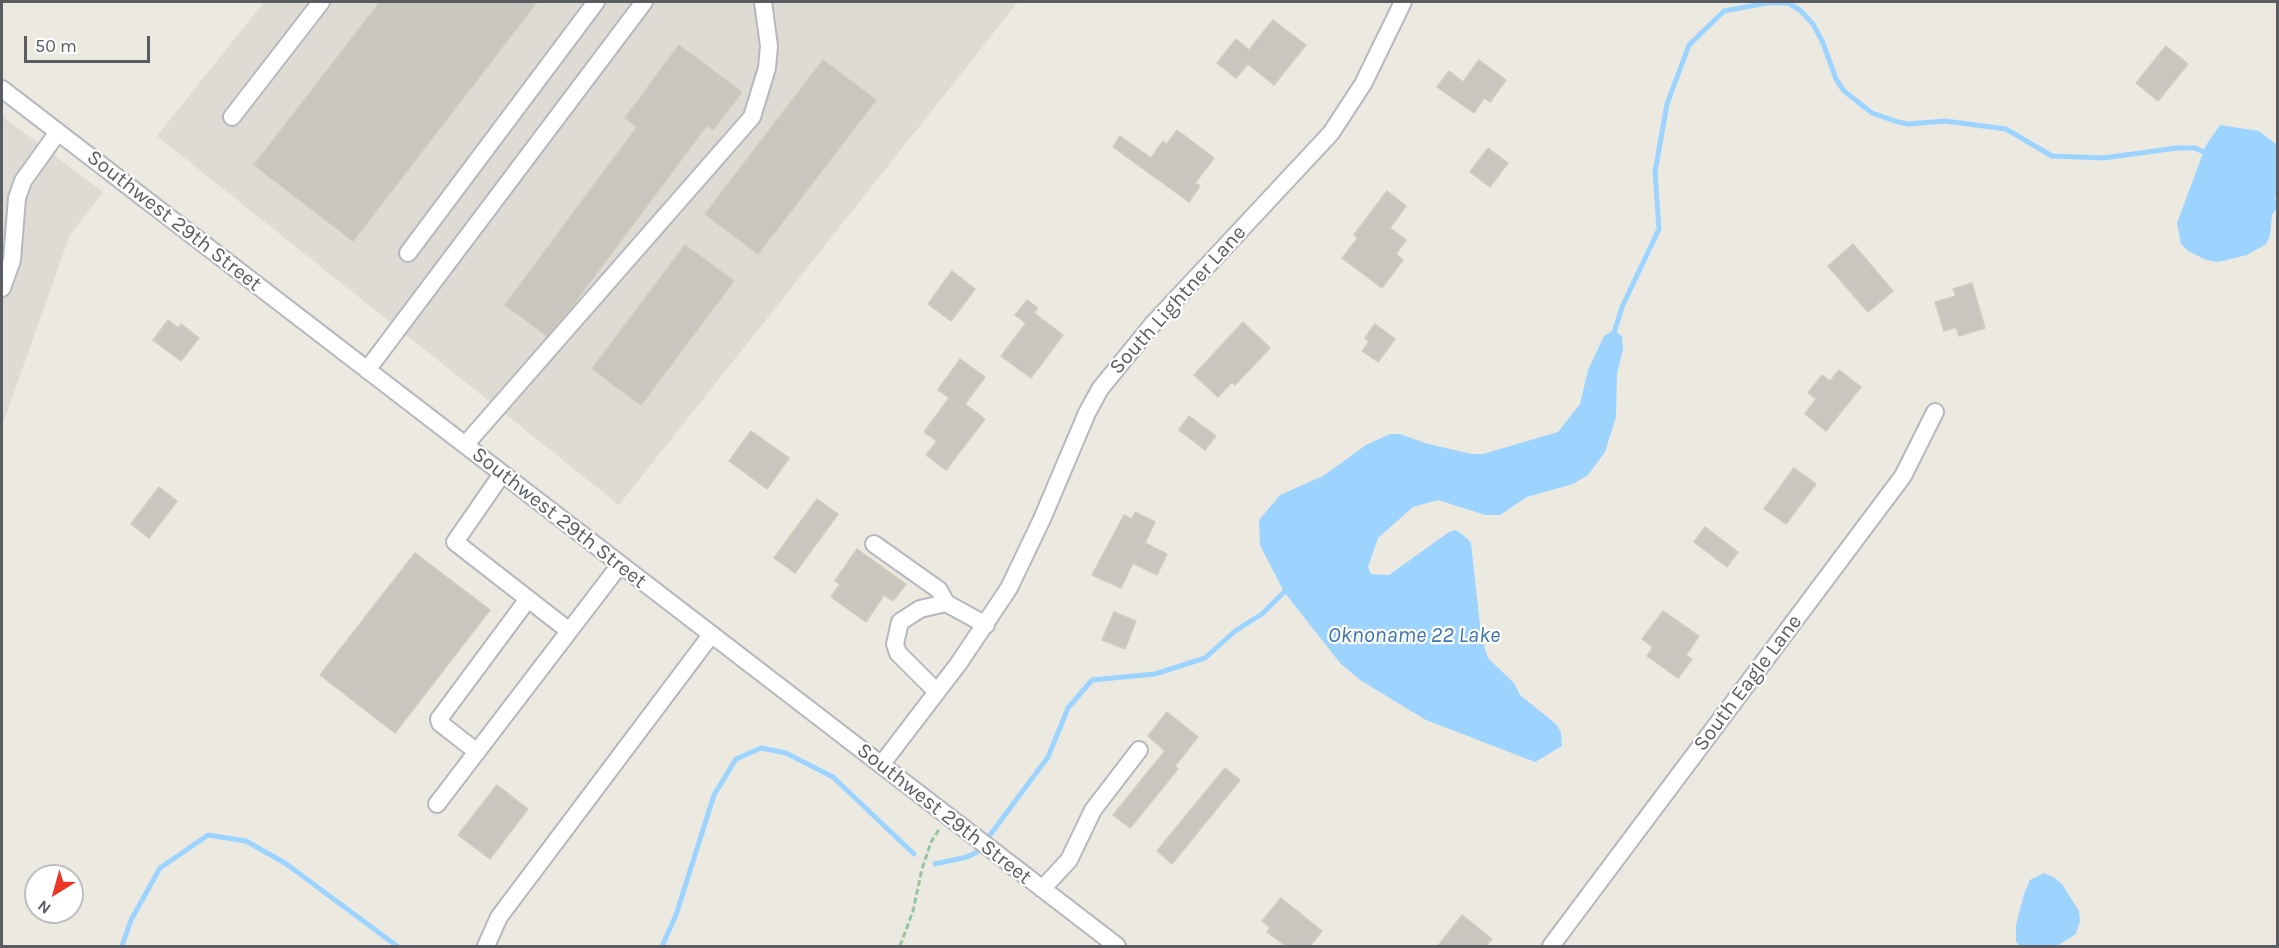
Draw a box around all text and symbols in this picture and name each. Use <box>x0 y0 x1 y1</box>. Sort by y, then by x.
scale bar <box>27 24 153 62</box>
text: 50 m <box>35 35 77 57</box>
street label: Southwest 29th Street <box>82 145 266 297</box>
street label: South Lightner Lane <box>1104 220 1252 380</box>
street label: Southwest 29th Street <box>467 442 651 594</box>
street label: South Eagle Lane <box>1689 610 1807 756</box>
water label: Oknoname 22 Lake <box>1328 623 1500 649</box>
street label: Southwest 29th Street <box>852 738 1036 890</box>
north arrow <box>24 864 84 924</box>
text: N <box>34 896 54 918</box>

